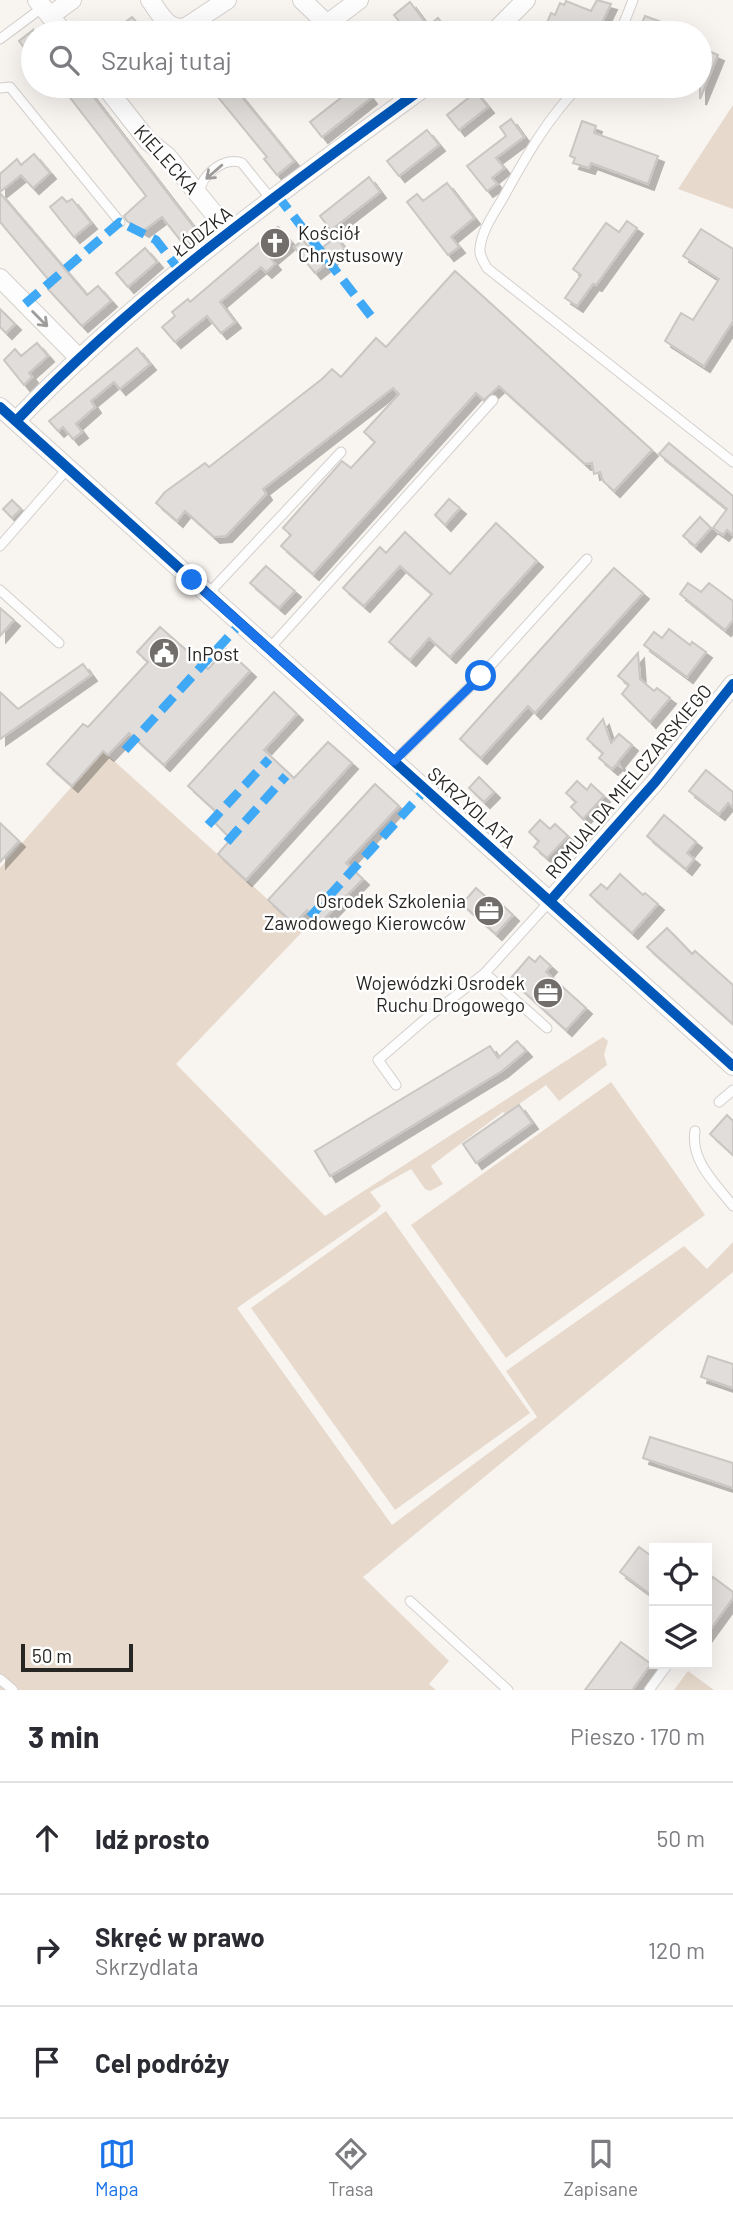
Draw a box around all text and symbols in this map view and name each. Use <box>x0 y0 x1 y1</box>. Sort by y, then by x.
search box <box>21 21 712 98</box>
icon: search <box>45 41 83 79</box>
text: Szukaj tutaj <box>101 44 232 75</box>
street label: KIELECKA <box>130 120 204 198</box>
one-way arrow <box>205 164 223 180</box>
street label: ŁÓDZKA <box>167 201 236 262</box>
place label: Kościół Chrystusowy <box>298 221 403 266</box>
church icon: Kościół Chrystusowy <box>258 226 292 260</box>
one-way arrow <box>31 310 48 327</box>
route end <box>176 564 207 595</box>
public building icon: InPost <box>147 636 181 670</box>
place label: InPost <box>187 642 239 665</box>
route start <box>465 660 496 691</box>
street label: ROMUALDA MIELCZARSKIEGO <box>540 679 716 883</box>
street label: SKRZYDLATA <box>423 762 521 852</box>
place label: Osrodek Szkolenia Zawodowego Kierowców <box>264 889 466 934</box>
office icon: Osrodek Szkolenia Zawodowego Kierowców <box>472 894 506 928</box>
place label: Wojewódzki Osrodek Ruchu Drogowego <box>356 971 525 1016</box>
office icon: Wojewódzki Osrodek Ruchu Drogowego <box>531 976 565 1010</box>
map controls <box>649 1543 712 1669</box>
button: locate <box>649 1543 712 1606</box>
button: layers <box>649 1606 712 1669</box>
scale bar <box>21 1641 133 1673</box>
text: 50 m <box>32 1644 72 1667</box>
text: 3 min <box>28 1718 99 1754</box>
text: Pieszo · 170 m <box>570 1722 705 1750</box>
icon: ahead <box>28 1819 66 1857</box>
text: Idź prosto <box>95 1823 210 1854</box>
text: 50 m <box>657 1824 705 1852</box>
text: Skręć w prawo <box>95 1921 265 1952</box>
icon: right <box>28 1931 66 1969</box>
text: 120 m <box>648 1936 705 1964</box>
text: Skrzydlata <box>95 1952 198 1980</box>
icon: arrive <box>28 2043 66 2081</box>
text: Cel podróży <box>95 2047 229 2078</box>
tab: Mapa <box>95 2135 138 2200</box>
tab: Trasa <box>328 2135 374 2200</box>
tab: Zapisane <box>563 2135 638 2200</box>

